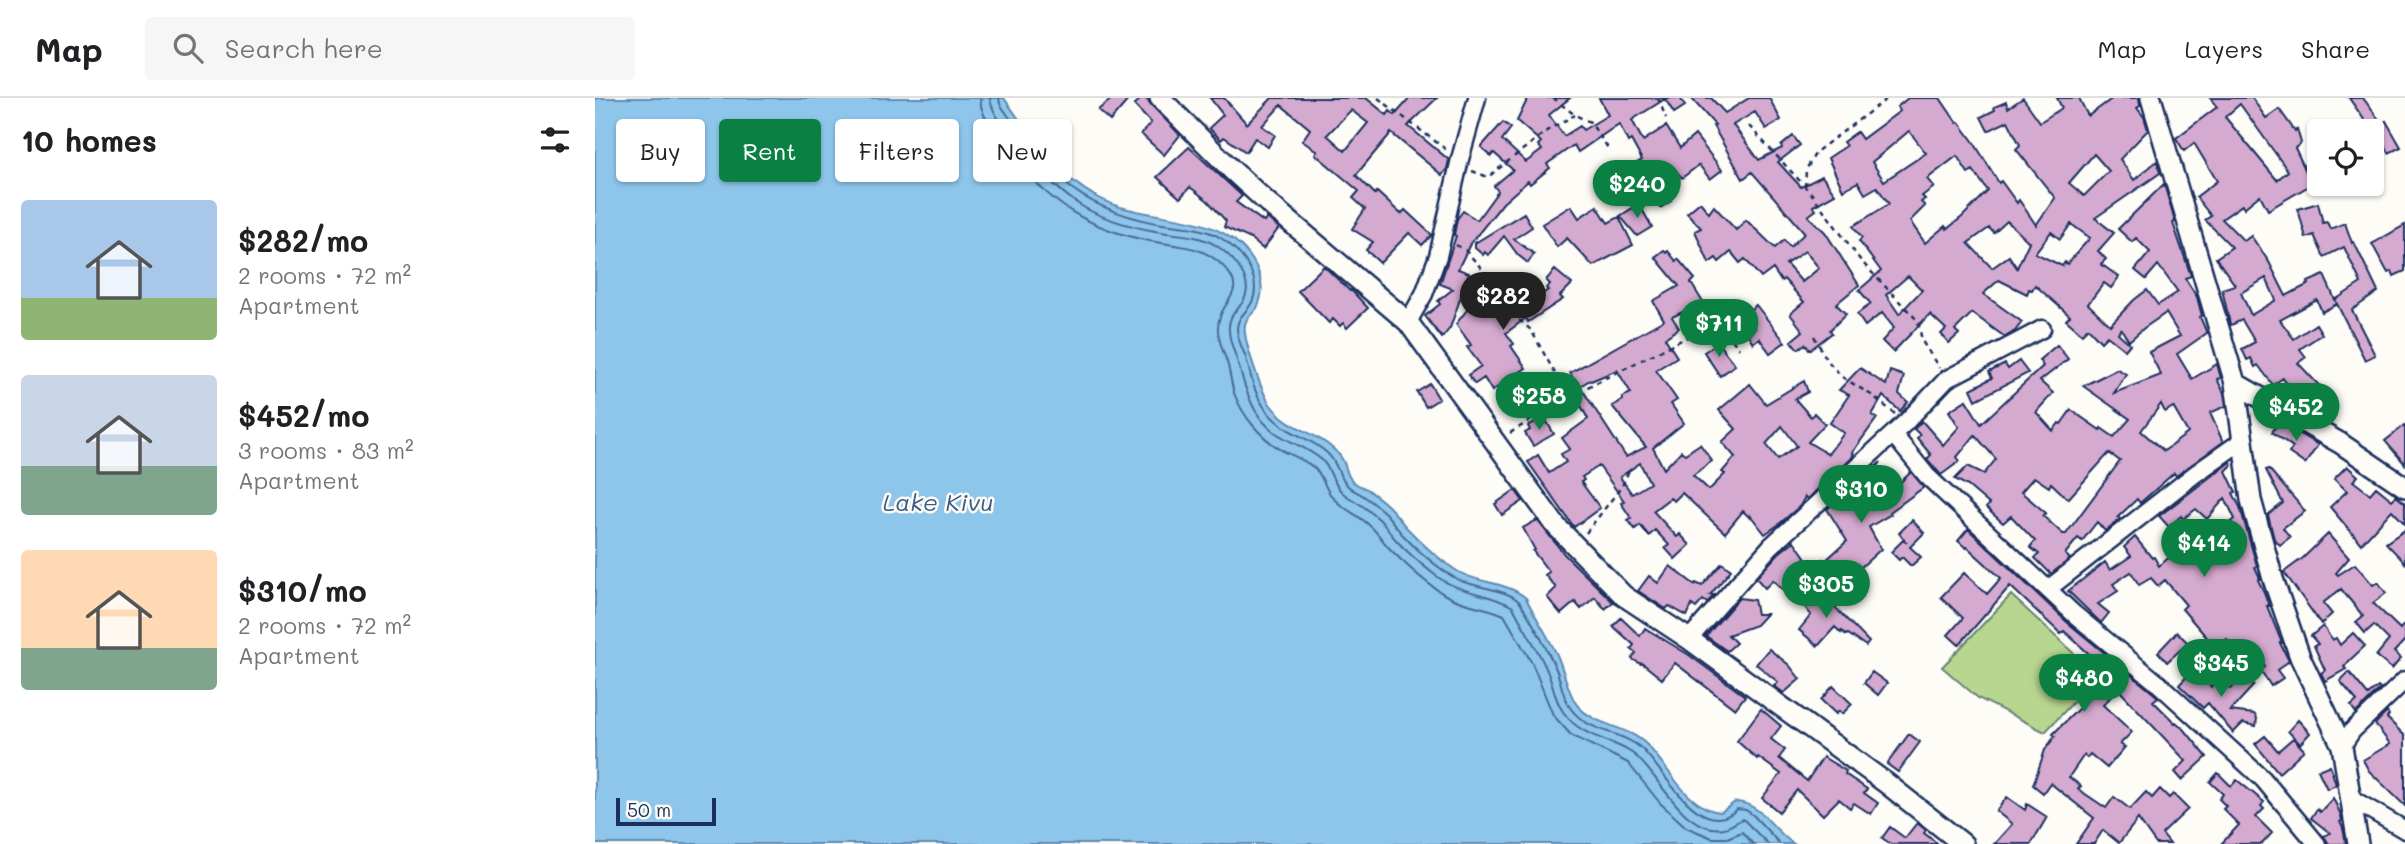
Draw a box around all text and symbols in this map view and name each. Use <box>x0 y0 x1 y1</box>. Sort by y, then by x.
search box <box>145 17 635 80</box>
text: Map <box>35 27 103 70</box>
icon: search <box>169 29 207 67</box>
text: Search here <box>225 31 383 65</box>
text: Map <box>2098 33 2146 64</box>
text: Layers <box>2184 33 2263 64</box>
text: Share <box>2301 33 2370 64</box>
chip: Buy <box>616 119 705 182</box>
chip: Rent <box>719 119 821 182</box>
chip: Filters <box>835 119 959 182</box>
chip: New <box>973 119 1072 182</box>
map controls <box>2307 119 2384 196</box>
button: locate <box>2307 119 2384 196</box>
text: 10 homes <box>21 120 157 160</box>
icon: filters <box>536 121 574 159</box>
pin: $240 <box>1596 160 1678 220</box>
text: $240 <box>1609 168 1665 198</box>
text: $282/mo <box>238 220 368 260</box>
icon: home <box>77 228 161 312</box>
text: 2 rooms · 72 m² <box>238 260 411 290</box>
pin: $282 <box>1462 272 1544 332</box>
text: $282 <box>1476 280 1530 310</box>
text: Apartment <box>238 290 360 320</box>
pin: $711 <box>1678 300 1760 359</box>
text: $711 <box>1695 307 1743 337</box>
pin: $258 <box>1498 372 1580 432</box>
text: $258 <box>1512 380 1566 410</box>
pin: $452 <box>2255 384 2337 443</box>
text: $452 <box>2268 391 2324 421</box>
text: $452/mo <box>238 395 369 435</box>
icon: home <box>77 403 161 487</box>
text: 3 rooms · 83 m² <box>238 435 414 465</box>
text: Apartment <box>238 465 360 495</box>
pin: $310 <box>1820 466 1902 525</box>
text: $310 <box>1835 473 1888 503</box>
water label: Lake Kivu <box>883 486 993 517</box>
pin: $414 <box>2163 519 2245 579</box>
text: $414 <box>2177 527 2231 557</box>
pin: $305 <box>1785 560 1867 620</box>
text: $305 <box>1798 568 1854 598</box>
text: $310/mo <box>238 570 367 610</box>
icon: home <box>77 578 161 662</box>
text: 2 rooms · 72 m² <box>238 610 411 640</box>
text: Apartment <box>238 640 360 670</box>
pin: $345 <box>2180 640 2262 699</box>
text: $345 <box>2193 647 2249 677</box>
pin: $480 <box>2043 654 2125 714</box>
text: $480 <box>2055 662 2113 692</box>
scale bar <box>616 795 716 827</box>
text: 50 m <box>627 797 671 822</box>

